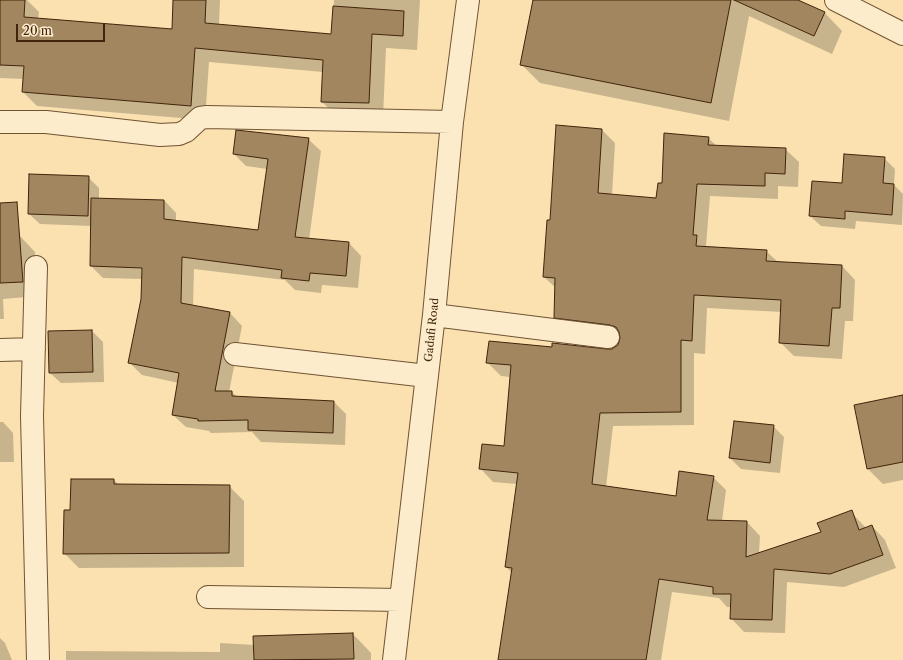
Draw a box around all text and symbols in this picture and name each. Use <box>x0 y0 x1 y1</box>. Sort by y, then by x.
scale bar <box>18 16 107 42</box>
text: 20 m <box>23 23 52 38</box>
street label: Gadafi Road <box>422 297 442 363</box>

